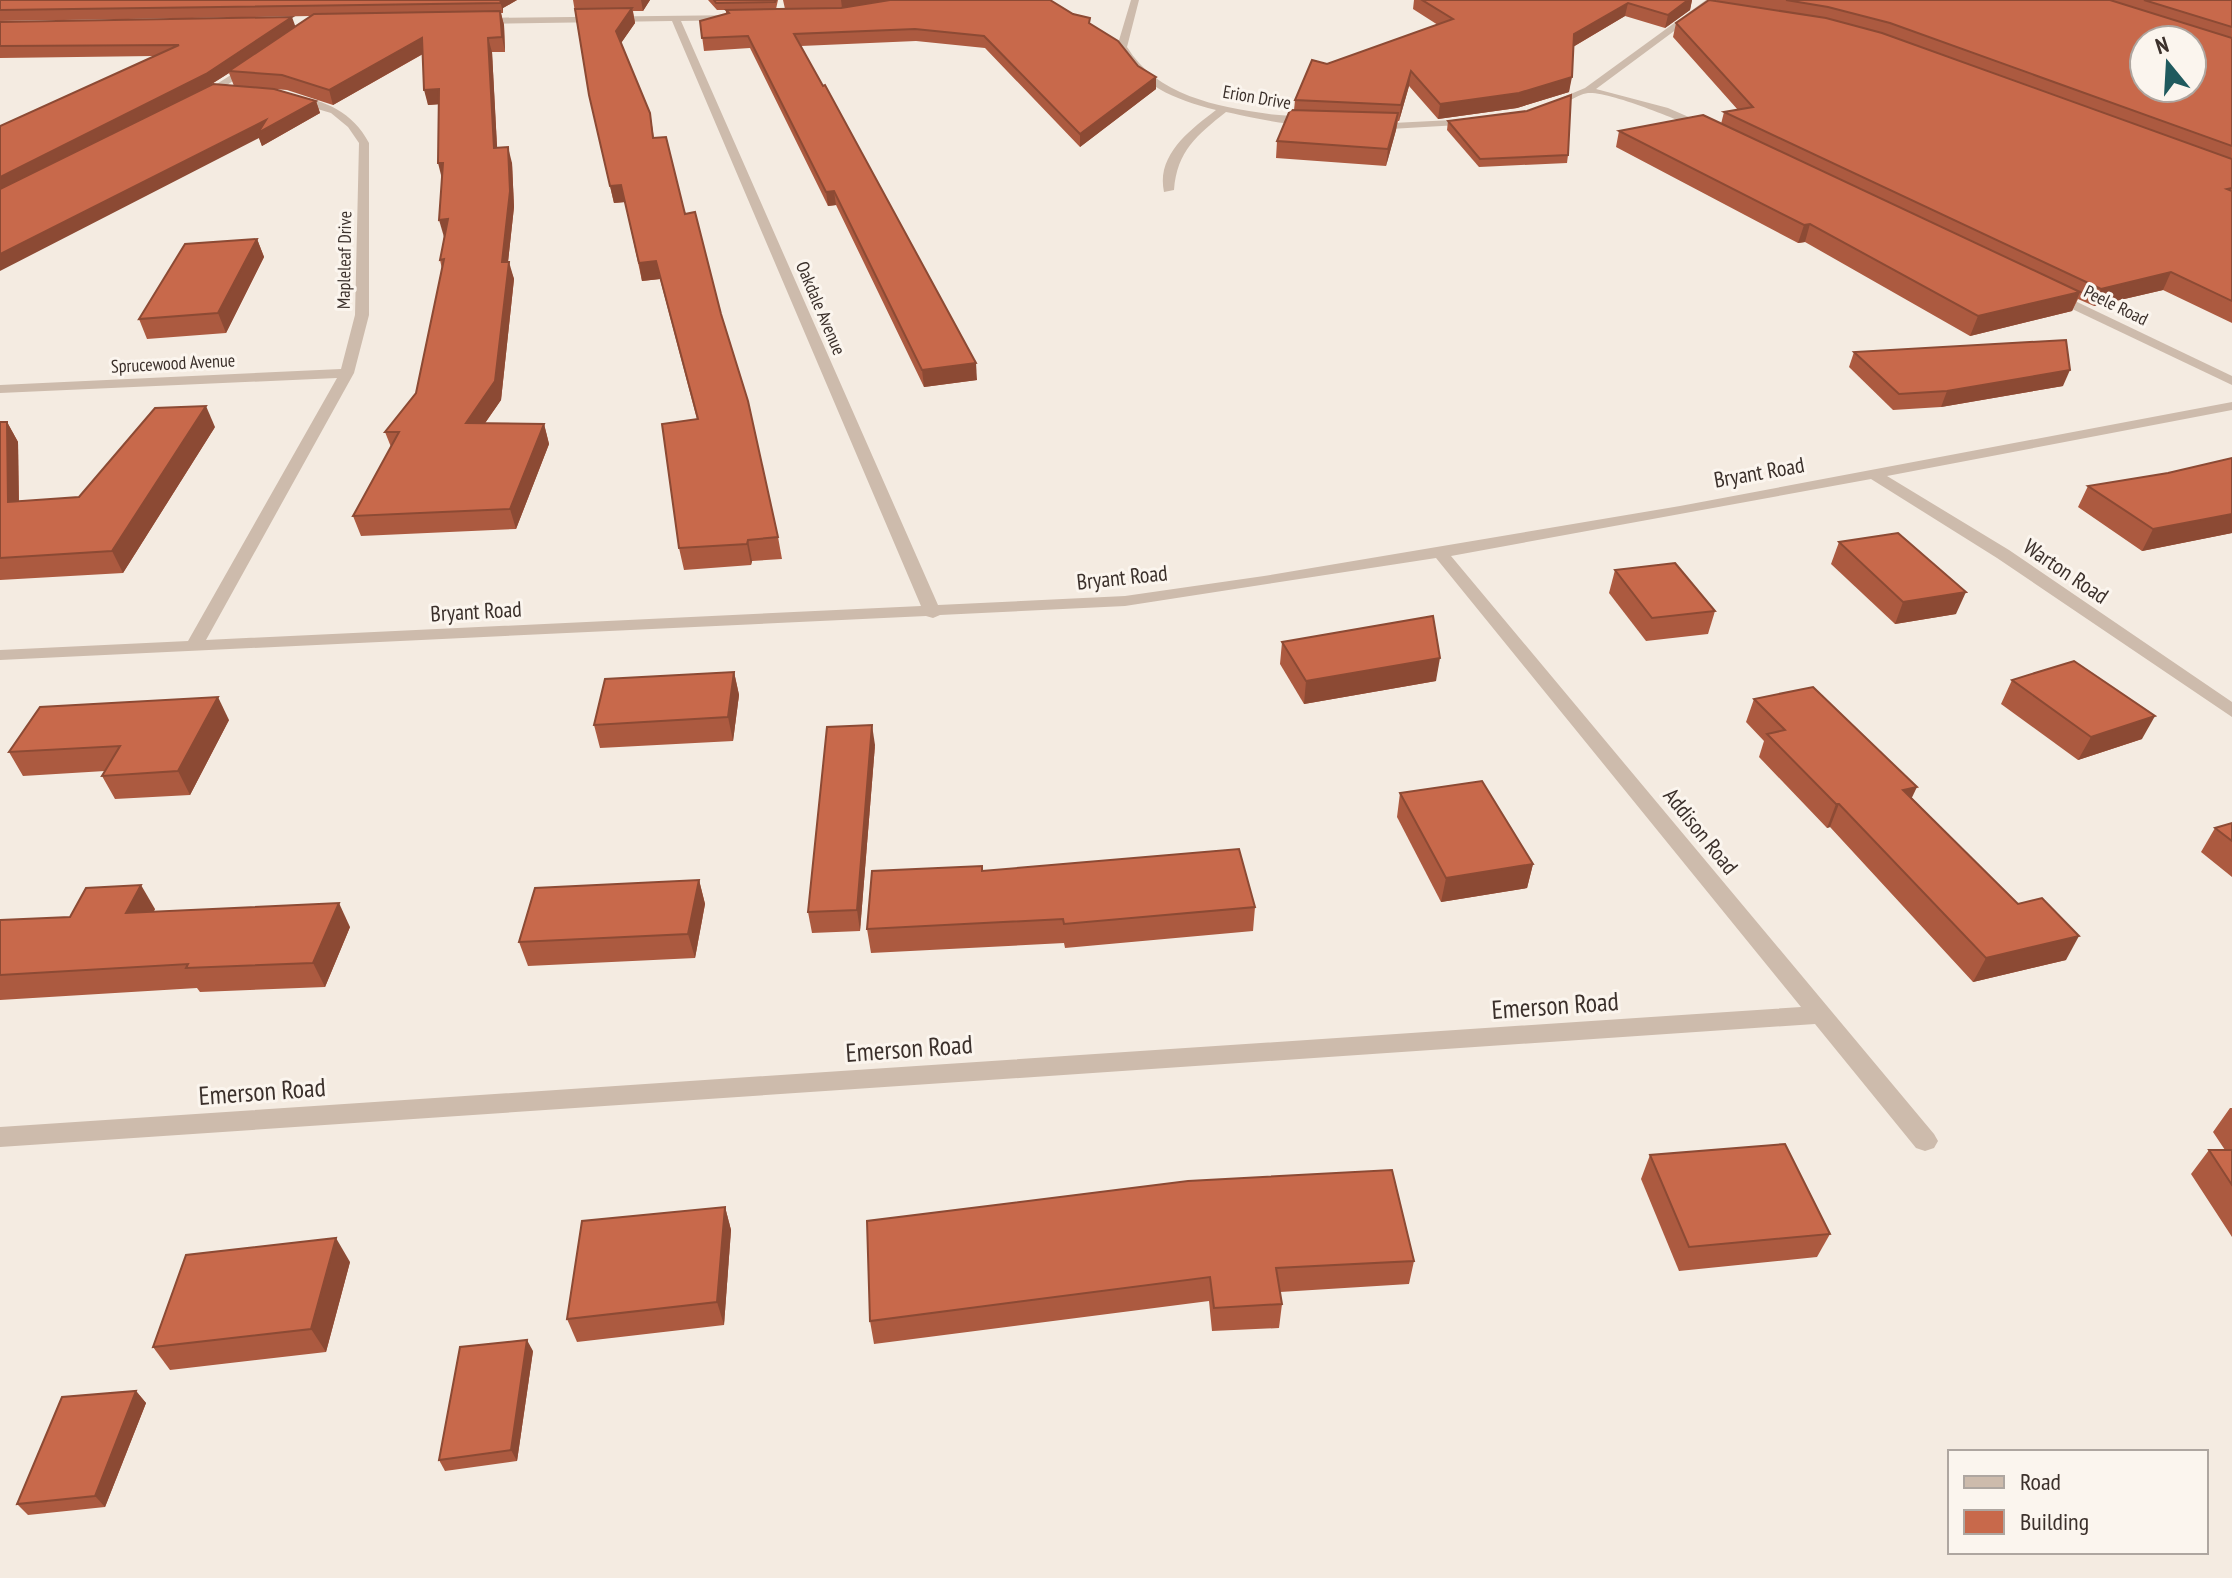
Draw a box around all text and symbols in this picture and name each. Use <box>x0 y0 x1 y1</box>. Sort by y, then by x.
north arrow <box>2128 24 2208 104</box>
text: N <box>2152 30 2172 60</box>
street label: Erion Drive <box>1221 80 1293 114</box>
street label: Mapleleaf Drive <box>332 211 356 309</box>
street label: Oakdale Avenue <box>791 258 851 358</box>
street label: Peele Road <box>2080 280 2152 330</box>
street label: Sprucewood Avenue <box>110 348 236 378</box>
street label: Bryant Road <box>1712 450 1806 494</box>
street label: Warton Road <box>2018 532 2114 610</box>
street label: Bryant Road <box>1075 558 1169 596</box>
street label: Bryant Road <box>430 595 522 627</box>
street label: Addison Road <box>1658 782 1744 880</box>
street label: Emerson Road <box>1490 984 1620 1026</box>
street label: Emerson Road <box>844 1027 974 1069</box>
street label: Emerson Road <box>197 1070 327 1112</box>
legend <box>1948 1450 2208 1554</box>
text: Road <box>2020 1466 2061 1497</box>
text: Building <box>2020 1506 2089 1537</box>

